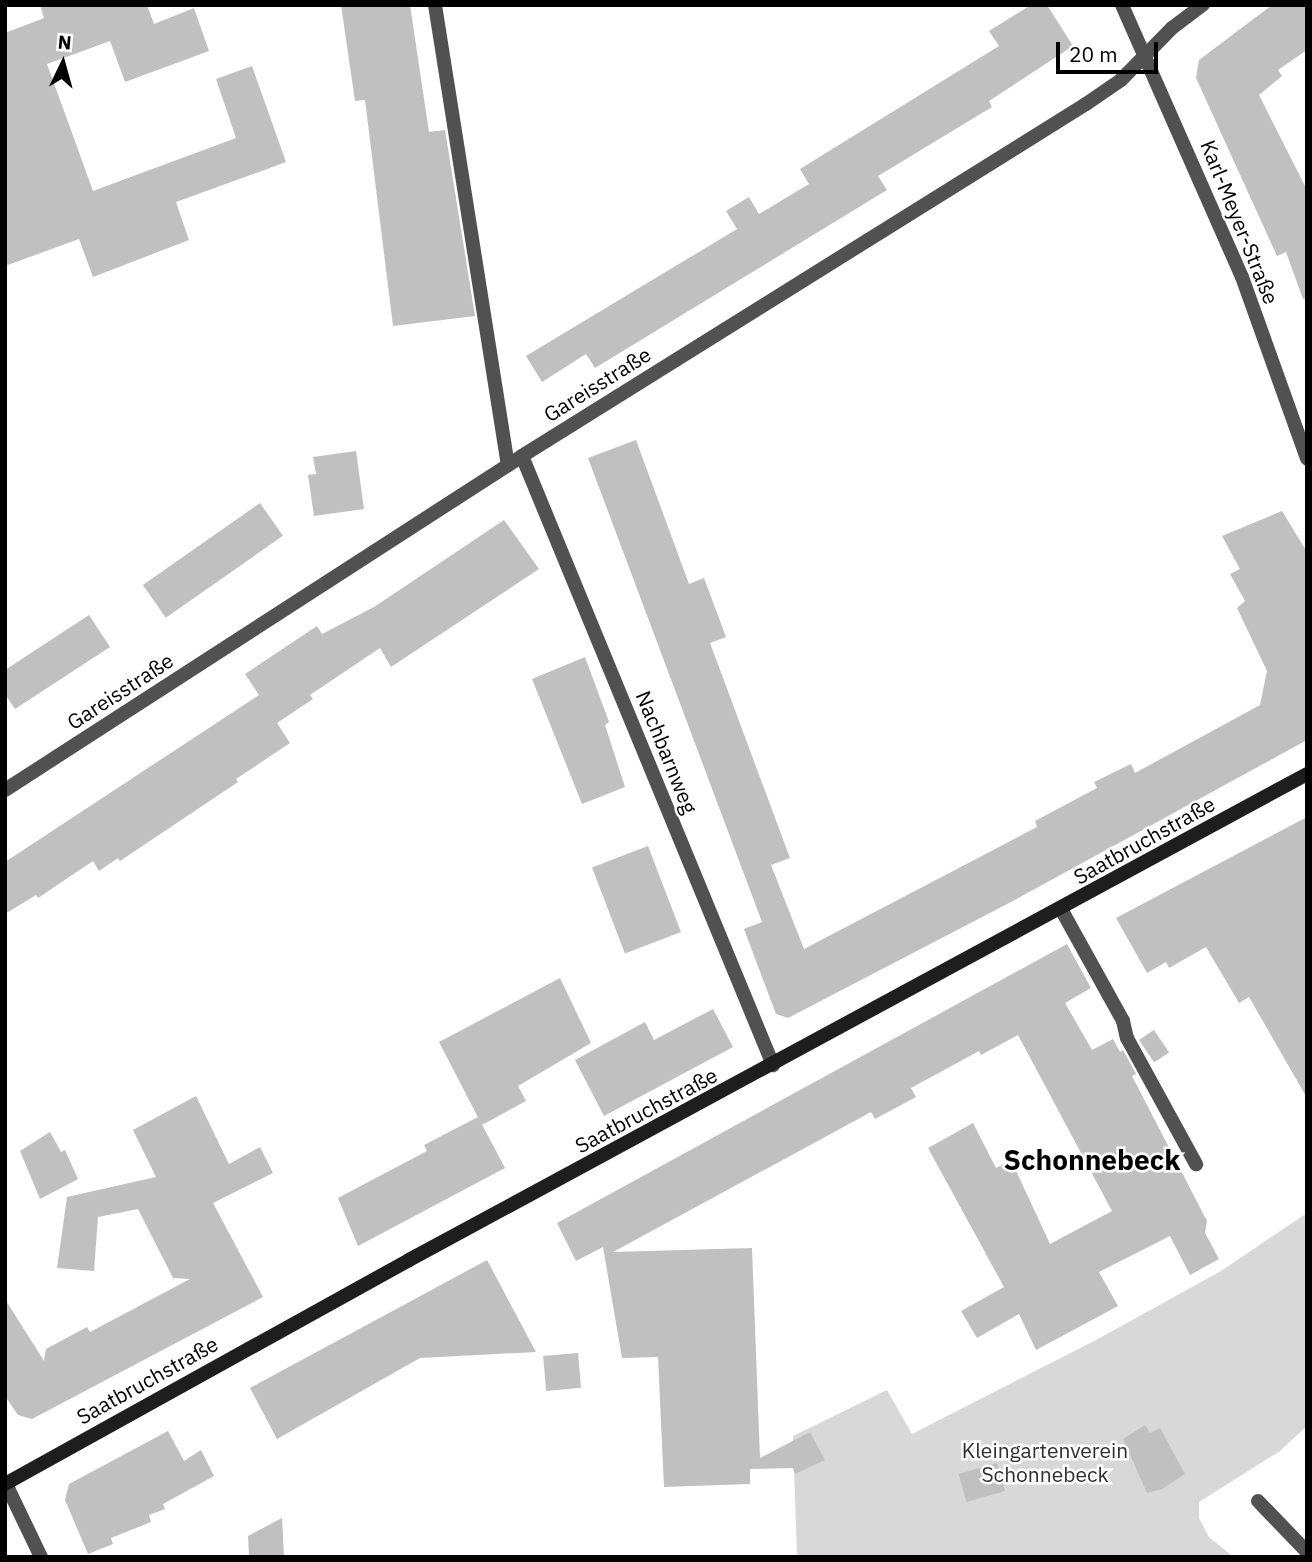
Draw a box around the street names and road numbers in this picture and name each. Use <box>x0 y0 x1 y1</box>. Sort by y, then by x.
street label: Karl-Meyer-Straße <box>1196 136 1284 308</box>
street label: Gareisstraße <box>539 341 655 427</box>
street label: Gareisstraße <box>62 647 178 735</box>
street label: Nachbarnweg <box>631 687 703 817</box>
street label: Saatbruchstraße <box>1069 791 1219 889</box>
street label: Saatbruchstraße <box>571 1062 721 1158</box>
street label: Saatbruchstraße <box>72 1331 222 1429</box>

